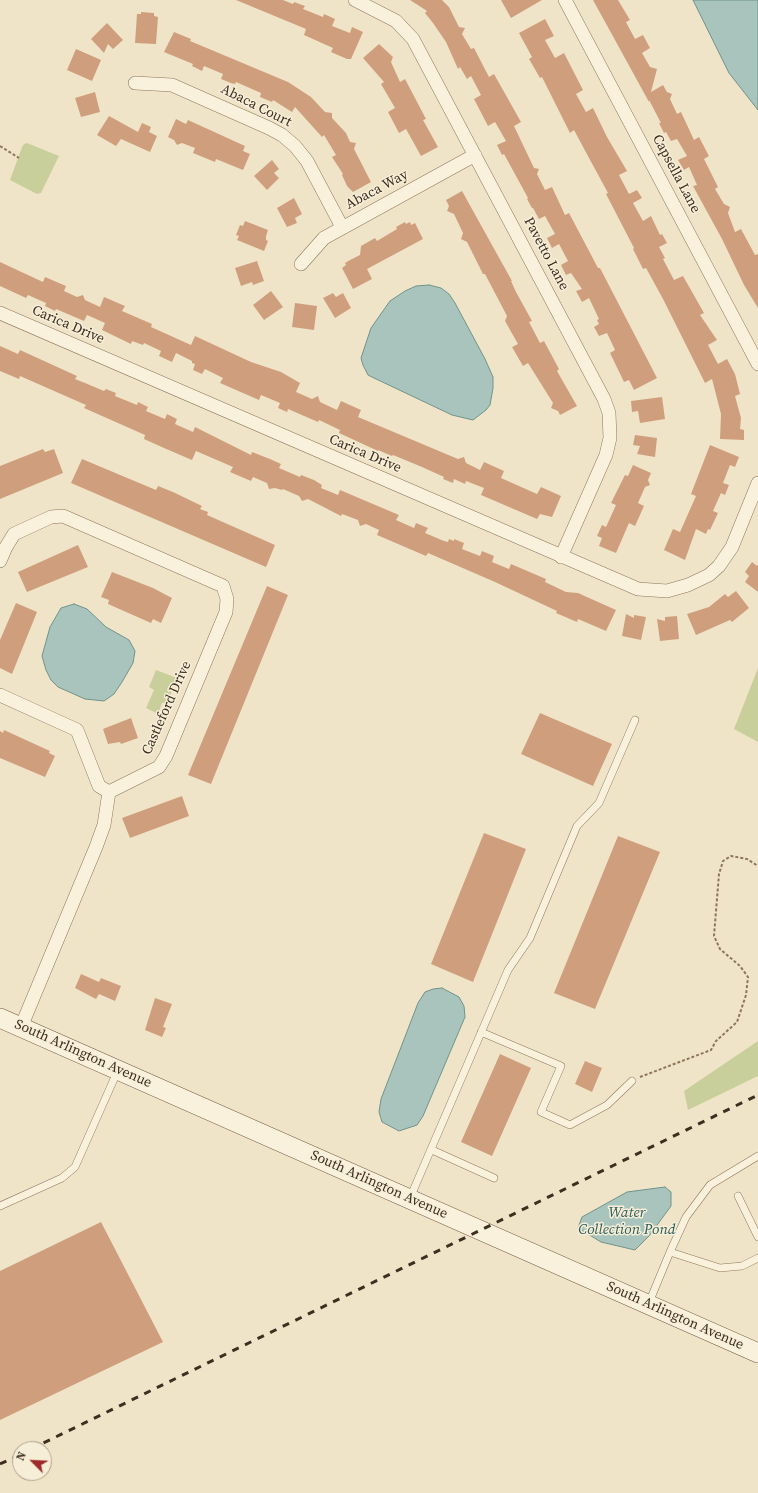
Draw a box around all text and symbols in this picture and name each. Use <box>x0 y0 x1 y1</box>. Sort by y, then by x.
street label: Abaca Court <box>218 81 294 131</box>
street label: Capsella Lane <box>648 132 704 216</box>
street label: Abaca Way <box>343 167 411 213</box>
street label: Pavetto Lane <box>520 215 572 293</box>
street label: Carica Drive <box>29 302 107 348</box>
street label: Carica Drive <box>326 431 404 477</box>
street label: Castleford Drive <box>139 658 195 758</box>
street label: South Arlington Avenue <box>12 1016 154 1092</box>
street label: South Arlington Avenue <box>308 1147 450 1223</box>
water label: Water Collection Pond <box>578 1204 676 1239</box>
street label: South Arlington Avenue <box>604 1278 746 1354</box>
north arrow <box>12 1441 52 1481</box>
text: N <box>13 1450 30 1463</box>

